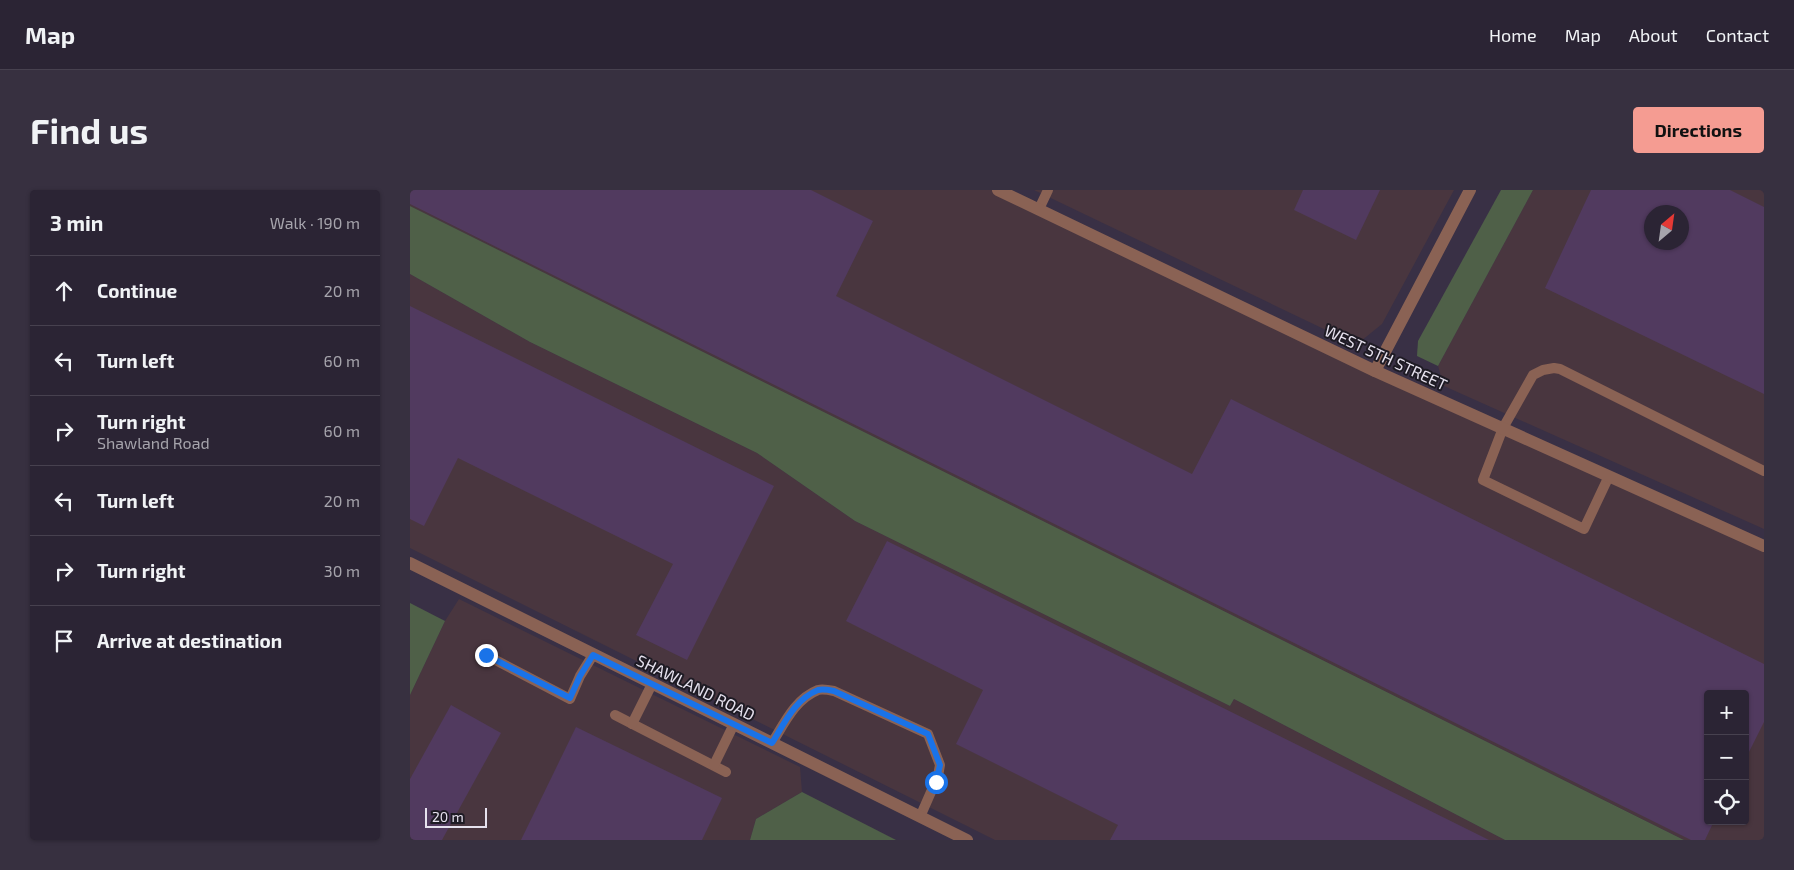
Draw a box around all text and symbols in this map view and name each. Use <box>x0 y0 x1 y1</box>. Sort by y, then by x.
text: Map <box>25 20 75 49</box>
text: Home <box>1489 24 1537 46</box>
text: Map <box>1565 24 1601 46</box>
text: About <box>1629 24 1678 46</box>
text: Contact <box>1706 24 1769 46</box>
button: Directions <box>1633 107 1764 153</box>
text: Find us <box>30 109 148 151</box>
north arrow <box>1644 205 1689 250</box>
text: 3 min <box>50 210 103 235</box>
text: Walk · 190 m <box>270 213 360 232</box>
icon: ahead <box>50 277 78 305</box>
text: Continue <box>97 279 177 302</box>
text: 20 m <box>324 281 360 300</box>
street label: WEST 5TH STREET <box>1322 320 1450 394</box>
icon: left <box>50 347 78 375</box>
text: Turn left <box>97 349 174 372</box>
text: 60 m <box>324 351 360 370</box>
text: Turn right <box>97 410 185 433</box>
icon: right <box>50 417 78 445</box>
text: 60 m <box>324 421 360 440</box>
text: Shawland Road <box>97 433 210 452</box>
icon: left <box>50 487 78 515</box>
text: Turn left <box>97 489 174 512</box>
text: 20 m <box>324 491 360 510</box>
icon: right <box>50 557 78 585</box>
text: Turn right <box>97 559 185 582</box>
text: 30 m <box>324 561 360 580</box>
icon: arrive <box>50 627 78 655</box>
text: Arrive at destination <box>97 629 282 652</box>
route end <box>475 644 498 667</box>
street label: SHAWLAND ROAD <box>634 650 758 724</box>
map controls <box>1704 690 1749 825</box>
button: + <box>1704 690 1749 735</box>
button: − <box>1704 735 1749 780</box>
route start <box>925 771 948 794</box>
button: locate <box>1704 780 1749 825</box>
scale bar <box>425 805 488 828</box>
text: 20 m <box>432 808 464 825</box>

